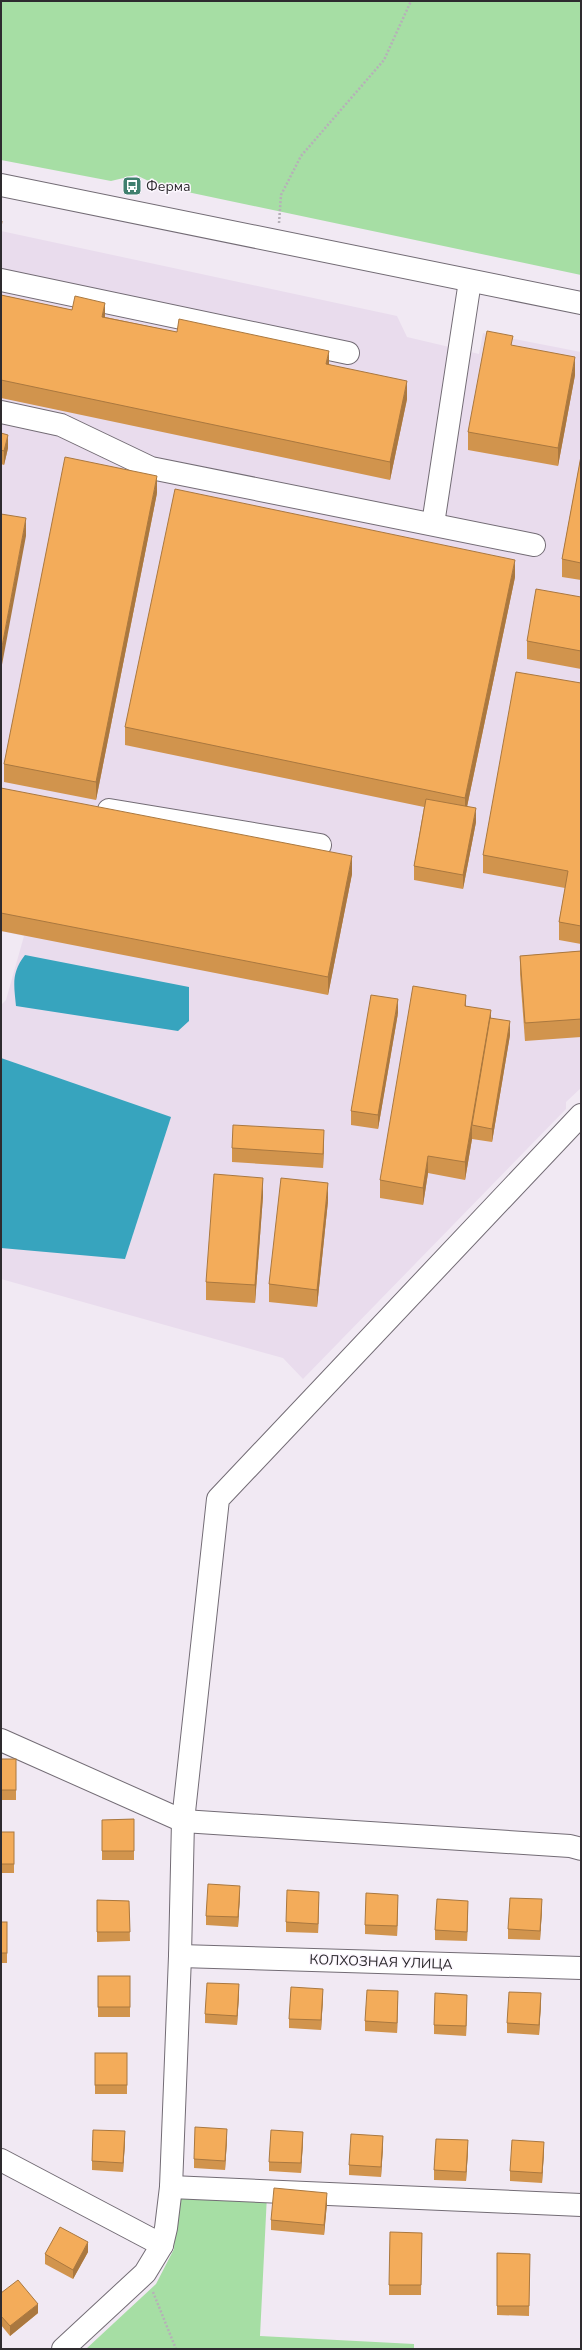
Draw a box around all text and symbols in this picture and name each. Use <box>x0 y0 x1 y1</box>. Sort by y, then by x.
bus stop icon: Ферма <box>121 175 143 197</box>
place label: Ферма <box>146 177 191 196</box>
street label: КОЛХОЗНАЯ УЛИЦА <box>309 1950 453 1974</box>

